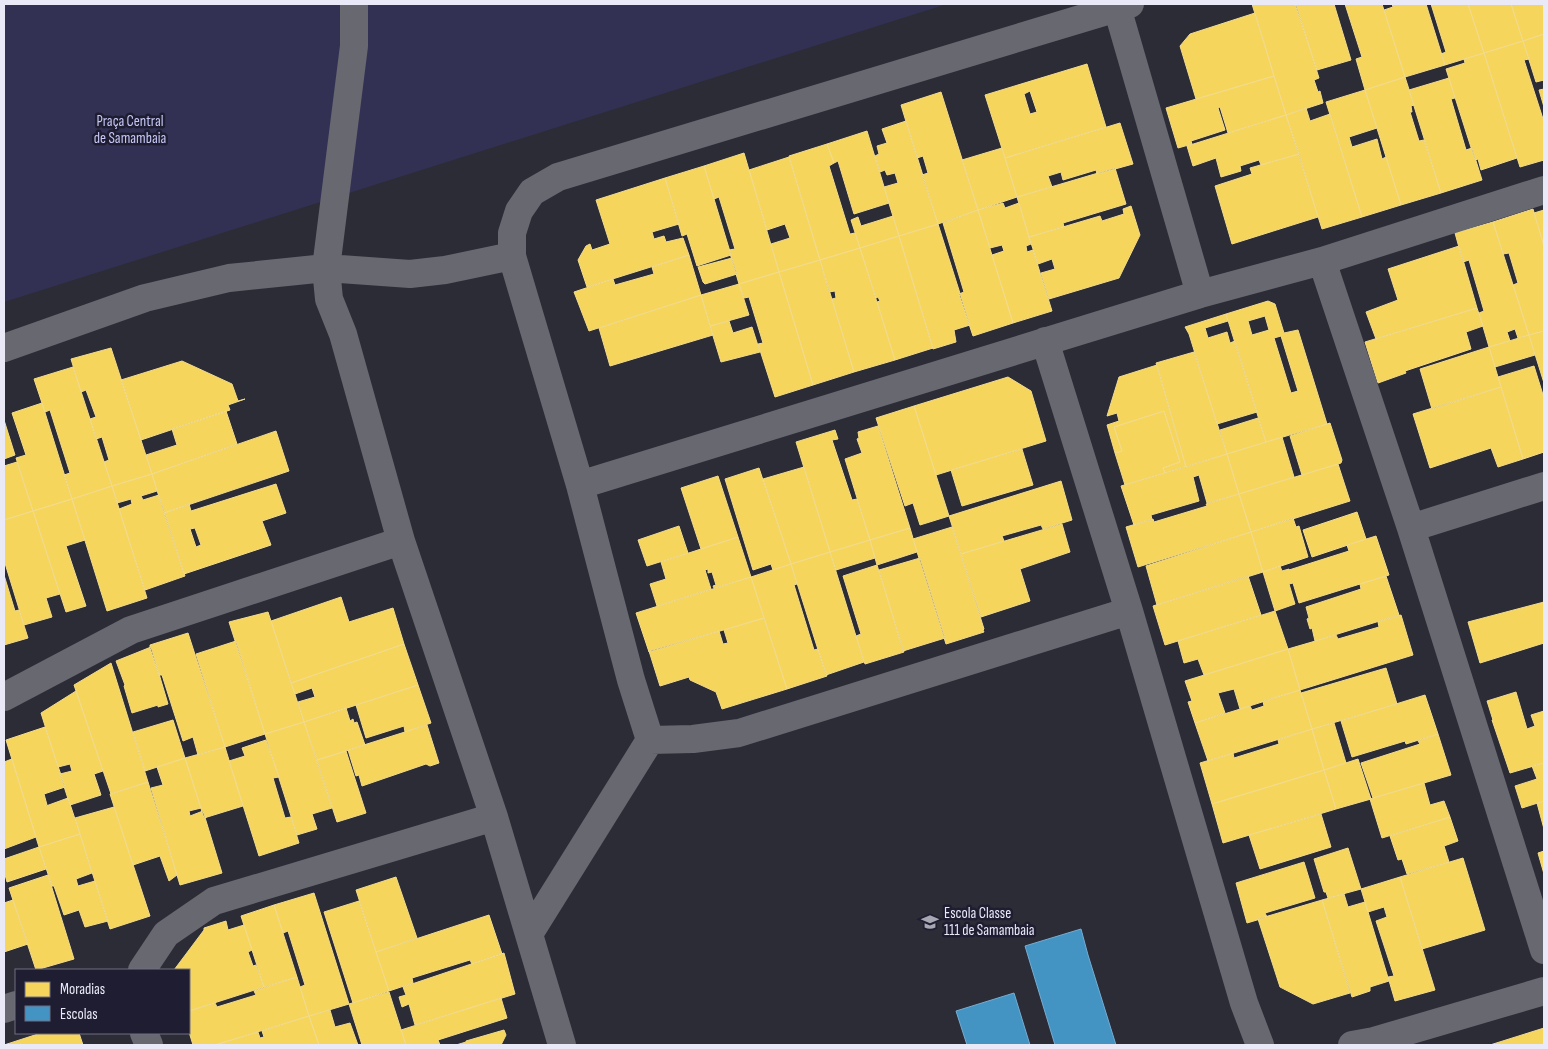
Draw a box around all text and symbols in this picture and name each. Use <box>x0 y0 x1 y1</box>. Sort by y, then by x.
park label: Praça Central de Samambaia <box>94 112 166 148</box>
place label: Escola Classe 111 de Samambaia <box>944 904 1035 940</box>
school or university icon: Escola Classe 111 de Samambaia <box>920 912 940 932</box>
legend <box>15 969 190 1034</box>
text: Moradias <box>60 980 105 999</box>
text: Escolas <box>60 1005 98 1024</box>

